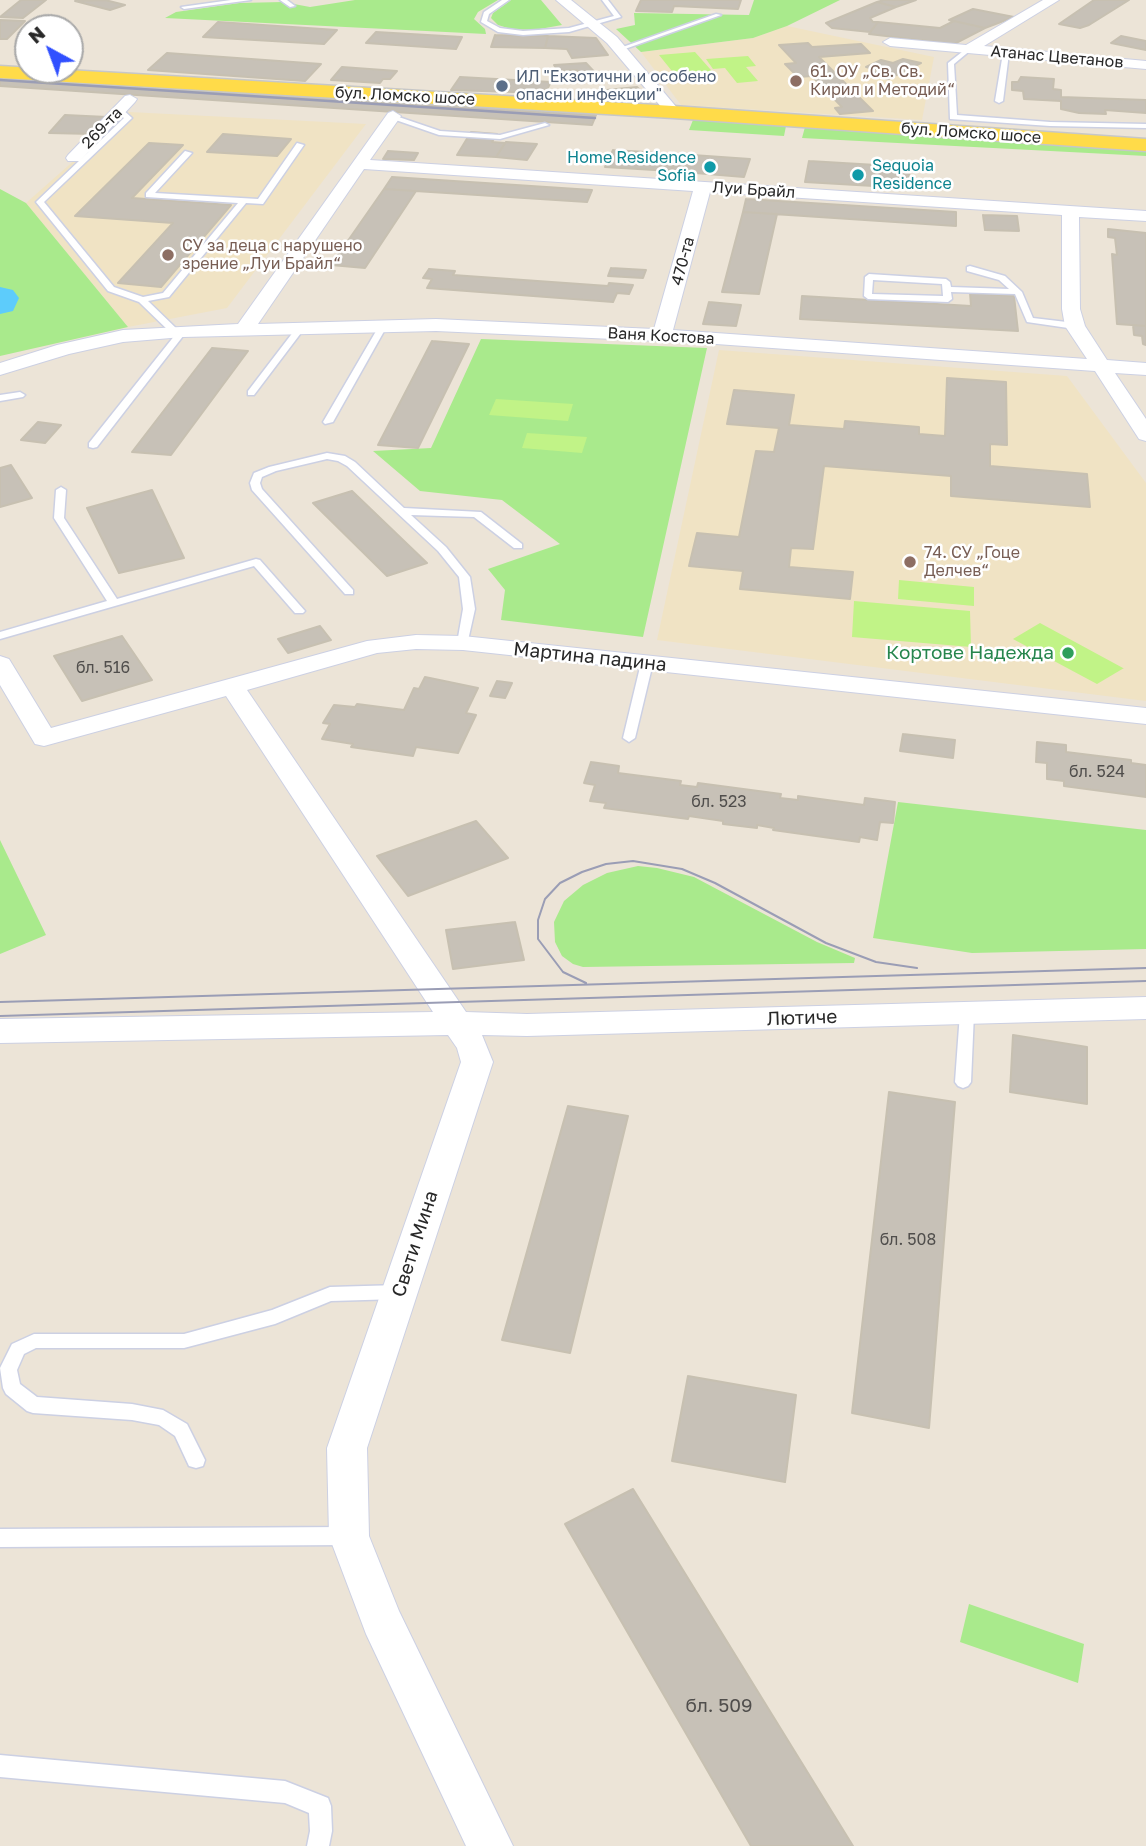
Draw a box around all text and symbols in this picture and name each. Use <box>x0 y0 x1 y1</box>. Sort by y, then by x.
north arrow <box>14 14 84 84</box>
text: N <box>23 21 49 48</box>
street label: Атанас Цветанов <box>990 42 1124 72</box>
place label: 61. ОУ „Св. Св. Кирил и Методий“ <box>810 62 955 100</box>
place label: ИЛ "Екзотични и особено опасни инфекции" <box>516 67 716 105</box>
marker: 61. ОУ „Св. Св. Кирил и Методий“ <box>788 73 804 89</box>
marker: ИЛ "Екзотични и особено опасни инфекции" <box>494 78 510 94</box>
street label: бул. Ломско шосе <box>334 83 476 109</box>
street label: 269-та <box>78 103 126 153</box>
street label: бул. Ломско шосе <box>900 119 1042 147</box>
place label: Home Residence Sofia <box>567 148 696 186</box>
place label: Sequoia Residence <box>872 156 952 194</box>
marker: Home Residence Sofia <box>702 159 718 175</box>
marker: Sequoia Residence <box>850 167 866 183</box>
street label: Луи Брайл <box>712 178 796 202</box>
street label: 470-та <box>667 235 699 287</box>
place label: СУ за деца с нарушено зрение „Луи Брайл“ <box>182 236 362 274</box>
marker: СУ за деца с нарушено зрение „Луи Брайл“ <box>160 247 176 263</box>
street label: Ваня Костова <box>607 324 715 348</box>
place label: 74. СУ „Гоце Делчев“ <box>924 543 1020 581</box>
marker: 74. СУ „Гоце Делчев“ <box>902 554 918 570</box>
street label: Мартина падина <box>512 638 668 676</box>
place label: Кортове Надежда <box>886 642 1054 664</box>
marker: Кортове Надежда <box>1060 645 1076 661</box>
house number: бл. 516 <box>76 658 130 678</box>
house number: бл. 524 <box>1069 762 1125 782</box>
house number: бл. 523 <box>691 792 747 812</box>
street label: Лютиче <box>766 1005 838 1031</box>
street label: Свети Мина <box>387 1188 443 1300</box>
house number: бл. 508 <box>880 1230 936 1250</box>
house number: бл. 509 <box>686 1695 752 1717</box>

